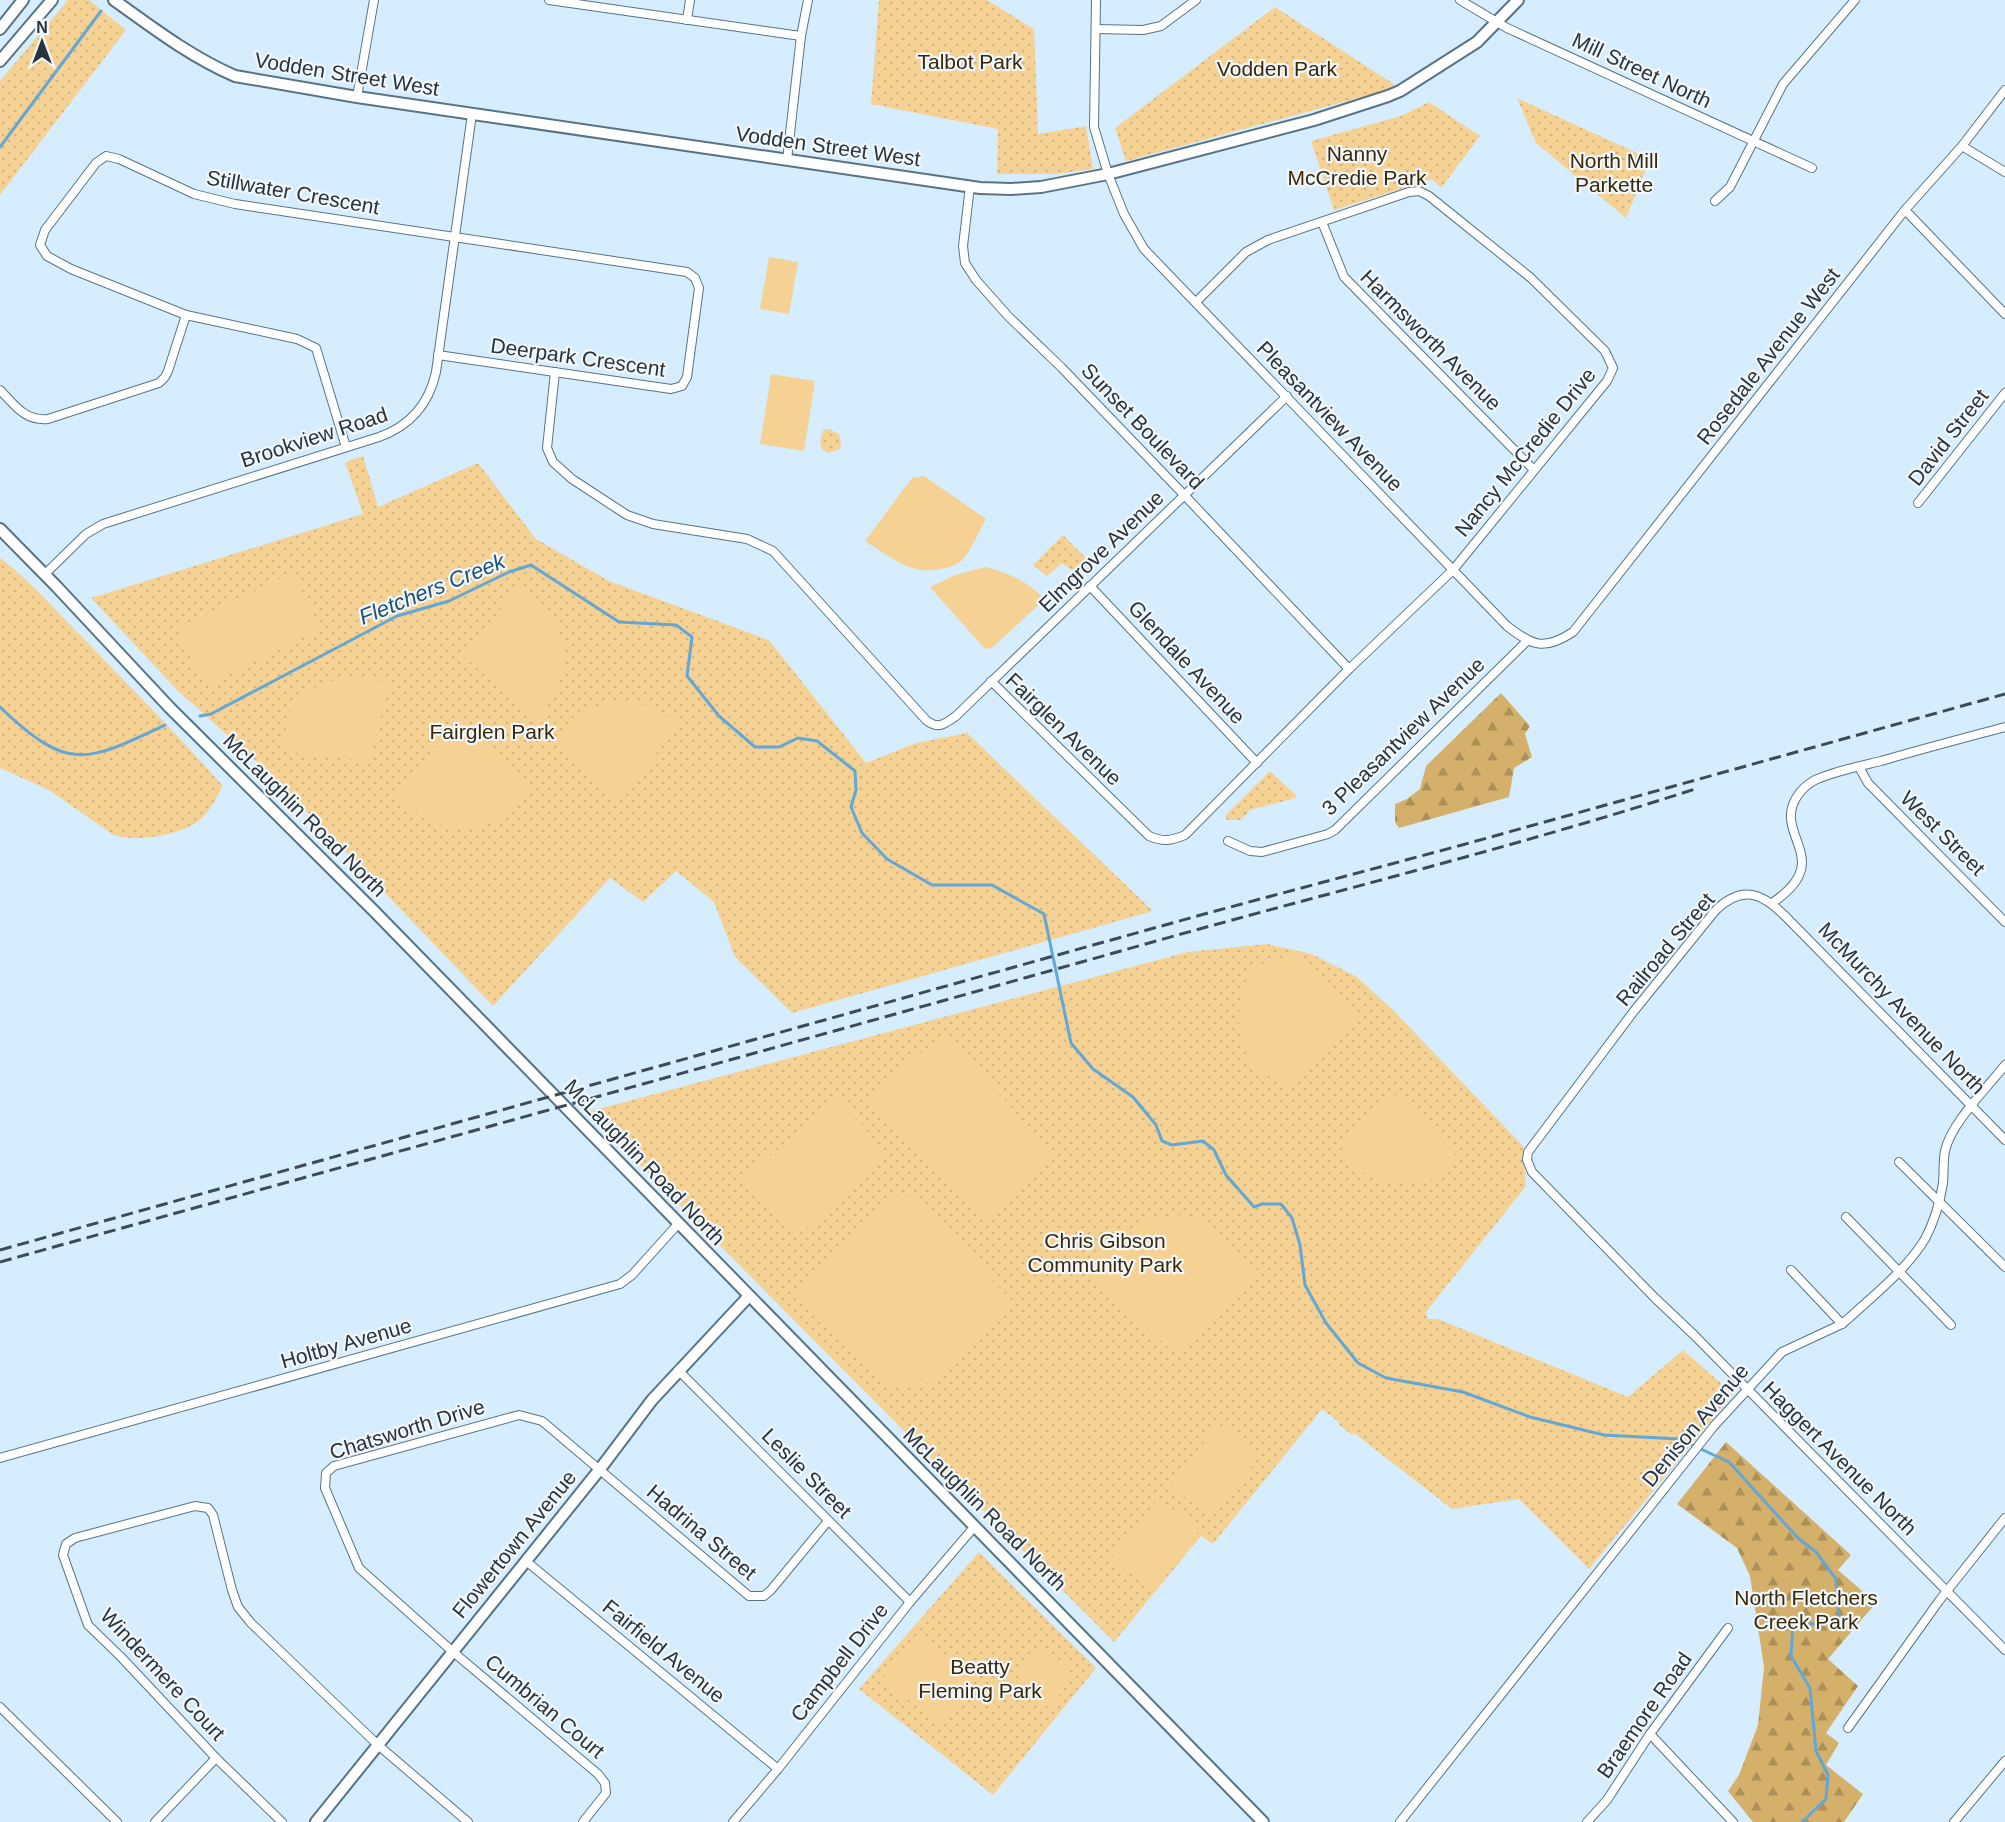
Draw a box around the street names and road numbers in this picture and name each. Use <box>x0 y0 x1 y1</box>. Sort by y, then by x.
street label: Mill Street North <box>1569 28 1715 112</box>
street label: Vodden Street West <box>253 48 441 100</box>
street label: Vodden Street West <box>734 122 922 170</box>
street label: Stillwater Crescent <box>205 165 381 219</box>
street label: Rosedale Avenue West <box>1692 263 1844 449</box>
street label: Harmsworth Avenue <box>1356 265 1506 415</box>
street label: Deerpark Crescent <box>489 333 667 381</box>
street label: Pleasantview Avenue <box>1253 336 1407 496</box>
street label: Sunset Boulevard <box>1077 358 1209 494</box>
street label: Nancy McCredie Drive <box>1450 363 1600 541</box>
street label: David Street <box>1903 384 1993 490</box>
street label: Brookview Road <box>238 402 390 472</box>
street label: Elmgrove Avenue <box>1034 486 1168 616</box>
street label: Glendale Avenue <box>1124 596 1250 728</box>
street label: 3 Pleasantview Avenue <box>1317 652 1489 820</box>
street label: Fairglen Avenue <box>1002 668 1126 790</box>
street label: McLaughlin Road North <box>219 729 391 901</box>
street label: West Street <box>1896 786 1990 880</box>
street label: Railroad Street <box>1611 888 1719 1010</box>
street label: McMurchy Avenue North <box>1814 917 1990 1099</box>
street label: McLaughlin Road North <box>560 1075 730 1249</box>
street label: Holtby Avenue <box>278 1313 414 1373</box>
street label: Denison Avenue <box>1637 1359 1753 1491</box>
street label: Haggert Avenue North <box>1759 1377 1921 1539</box>
street label: Chatsworth Drive <box>327 1394 487 1464</box>
street label: McLaughlin Road North <box>899 1423 1071 1595</box>
street label: Leslie Street <box>758 1424 857 1523</box>
street label: Flowertown Avenue <box>448 1466 580 1622</box>
street label: Hadrina Street <box>643 1480 761 1584</box>
street label: Fairfield Avenue <box>598 1595 730 1707</box>
street label: Campbell Drive <box>786 1598 892 1726</box>
street label: Windermere Court <box>96 1603 230 1745</box>
street label: Braemore Road <box>1592 1648 1696 1782</box>
street label: Cumbrian Court <box>481 1650 609 1763</box>

